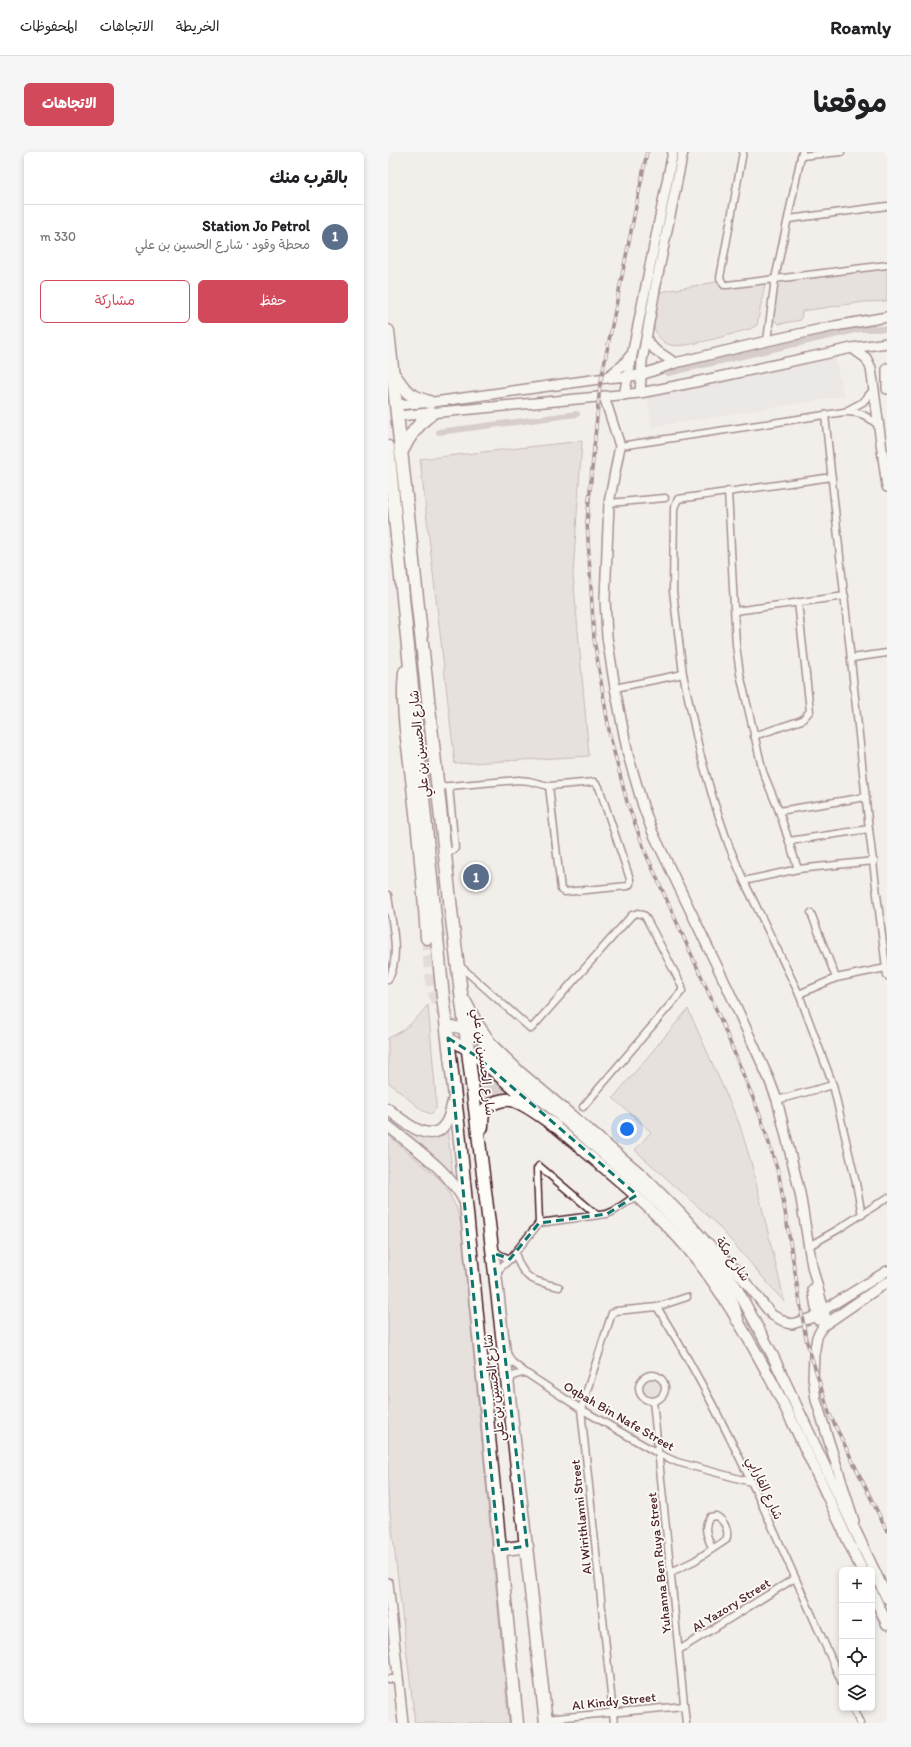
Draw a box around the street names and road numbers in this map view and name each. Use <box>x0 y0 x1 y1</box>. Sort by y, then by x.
street label: شارع الحسين بن علي <box>406 689 436 799</box>
street label: شارع الحسين بن علي <box>466 1007 498 1117</box>
street label: شارع مكة <box>711 1234 753 1285</box>
street label: شارع الحسين بن علي <box>480 1333 512 1443</box>
street label: Oqbah Bin Nafe Street <box>561 1378 677 1454</box>
street label: شارع الفارابي <box>740 1454 786 1524</box>
street label: Al Wirithlanni Street <box>567 1459 594 1575</box>
street label: Yuhanna Ben Ruya Street <box>644 1492 674 1634</box>
street label: Al Yazory Street <box>689 1575 773 1635</box>
street label: Al Kindy Street <box>571 1689 657 1713</box>

